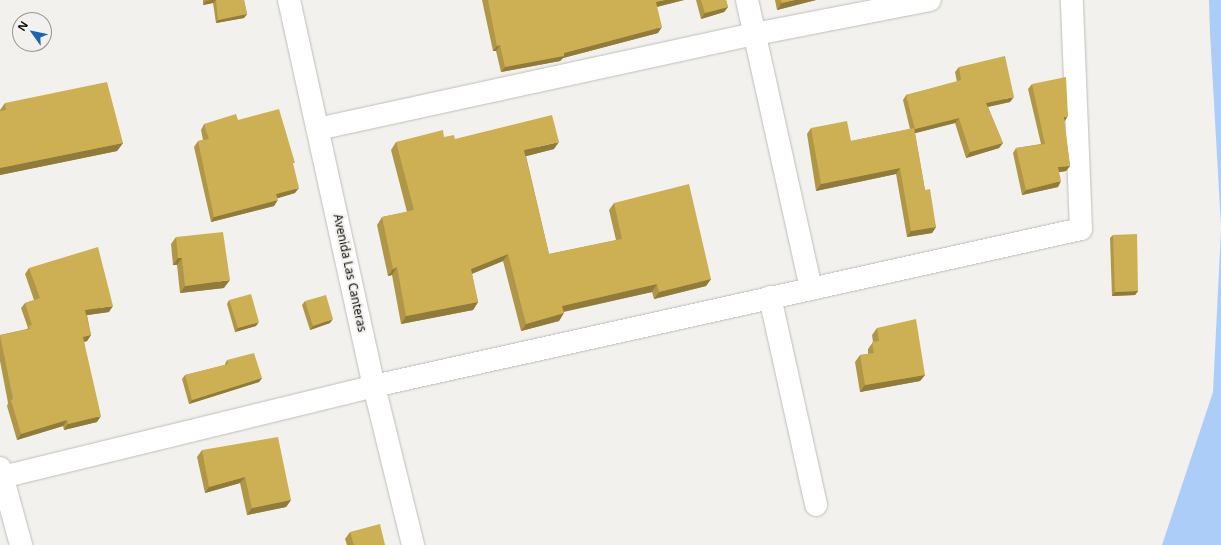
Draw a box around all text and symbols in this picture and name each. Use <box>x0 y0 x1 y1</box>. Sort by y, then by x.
north arrow <box>12 12 52 52</box>
text: N <box>14 18 31 34</box>
street label: Avenida Las Canteras <box>330 213 370 333</box>

